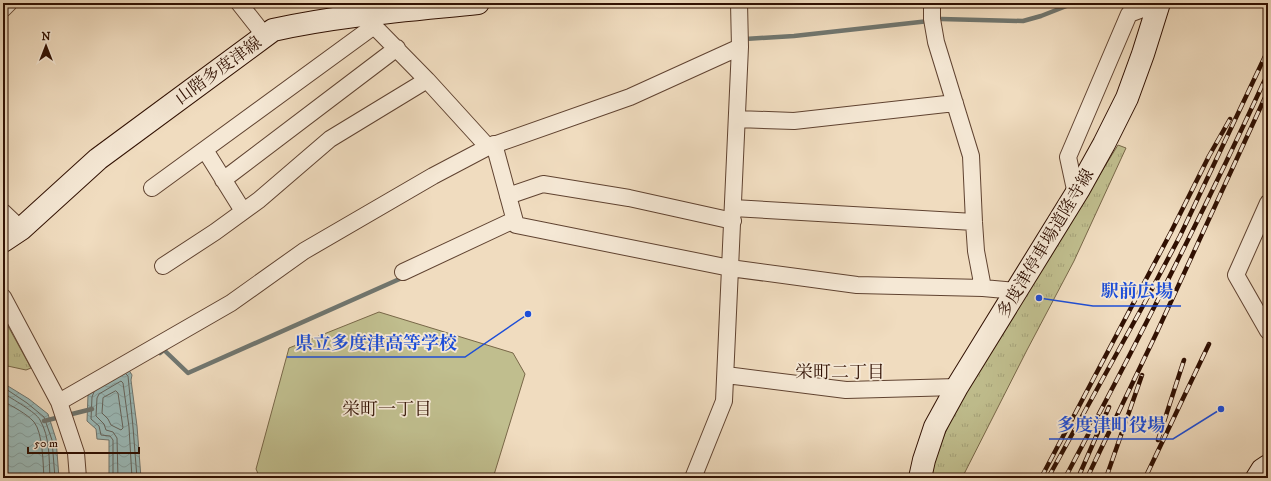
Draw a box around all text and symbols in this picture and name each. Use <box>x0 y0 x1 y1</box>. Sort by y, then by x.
north arrow <box>26 26 66 66</box>
text: N <box>41 30 51 44</box>
street label: 山階多度津線 <box>171 32 266 110</box>
street label: 多度津停車場道隆寺線 <box>993 165 1099 322</box>
callout: 駅前広場 <box>1093 276 1181 306</box>
text: 駅前広場 <box>1101 281 1173 303</box>
callout: 県立多度津高等学校 <box>287 327 465 357</box>
text: 県立多度津高等学校 <box>295 333 457 355</box>
district label: 栄町二丁目 <box>795 362 885 384</box>
district label: 栄町一丁目 <box>342 399 432 421</box>
callout: 多度津町役場 <box>1049 409 1173 439</box>
text: 多度津町役場 <box>1057 415 1165 437</box>
scale bar <box>28 429 139 455</box>
text: 50 m <box>34 436 58 451</box>

